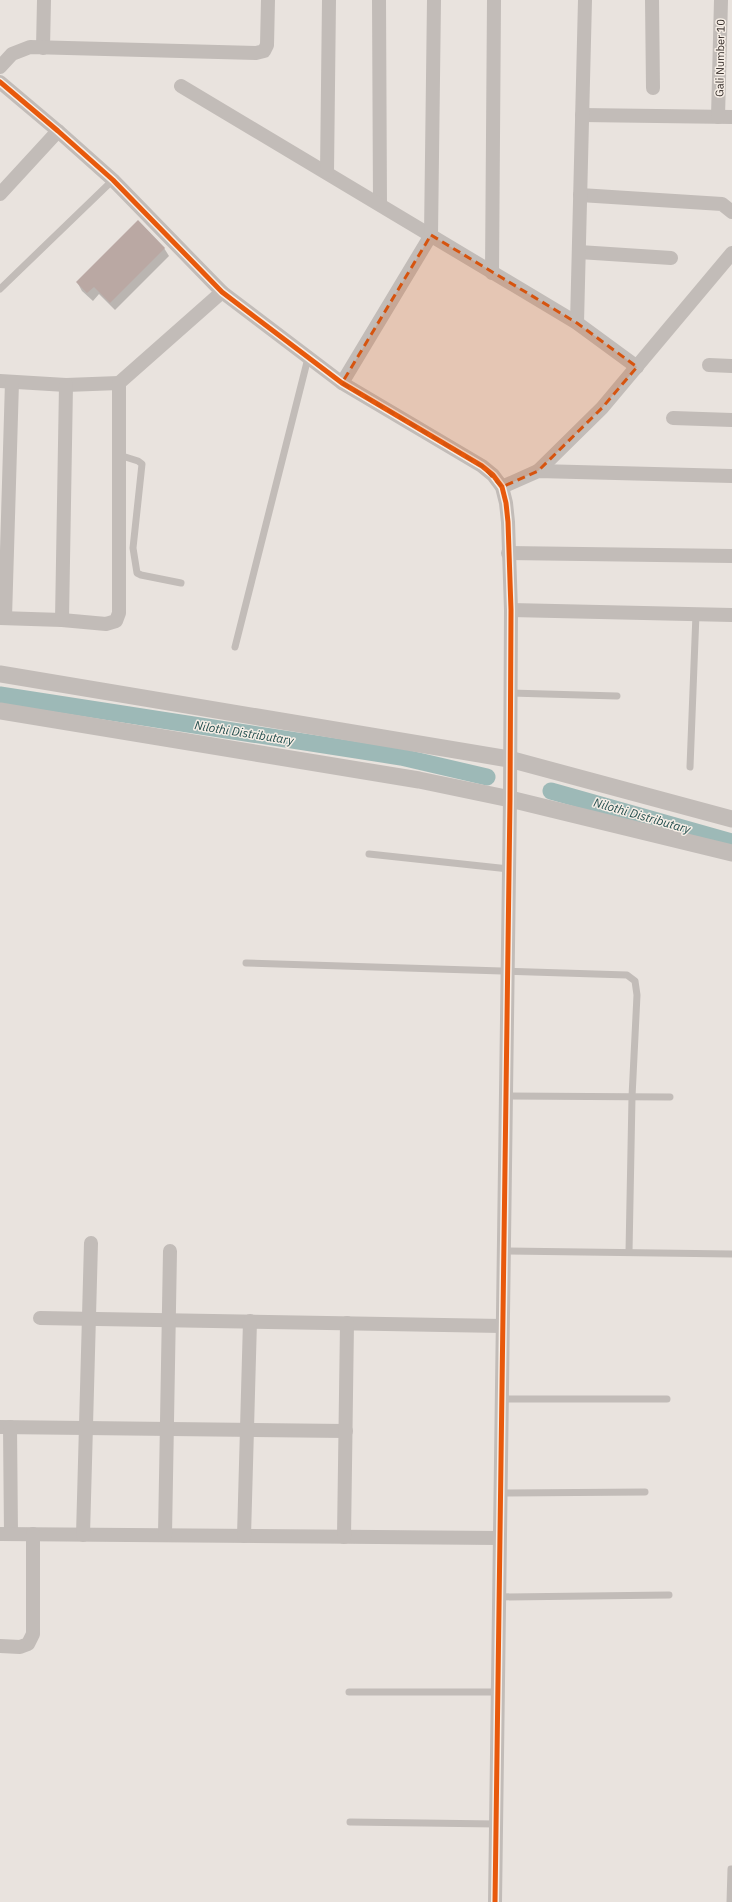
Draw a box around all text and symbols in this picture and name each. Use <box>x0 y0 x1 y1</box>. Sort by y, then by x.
street label: Gali Number 10 <box>712 19 728 97</box>
water label: Nilothi Distributary <box>193 717 296 748</box>
water label: Nilothi Distributary <box>592 795 694 837</box>

